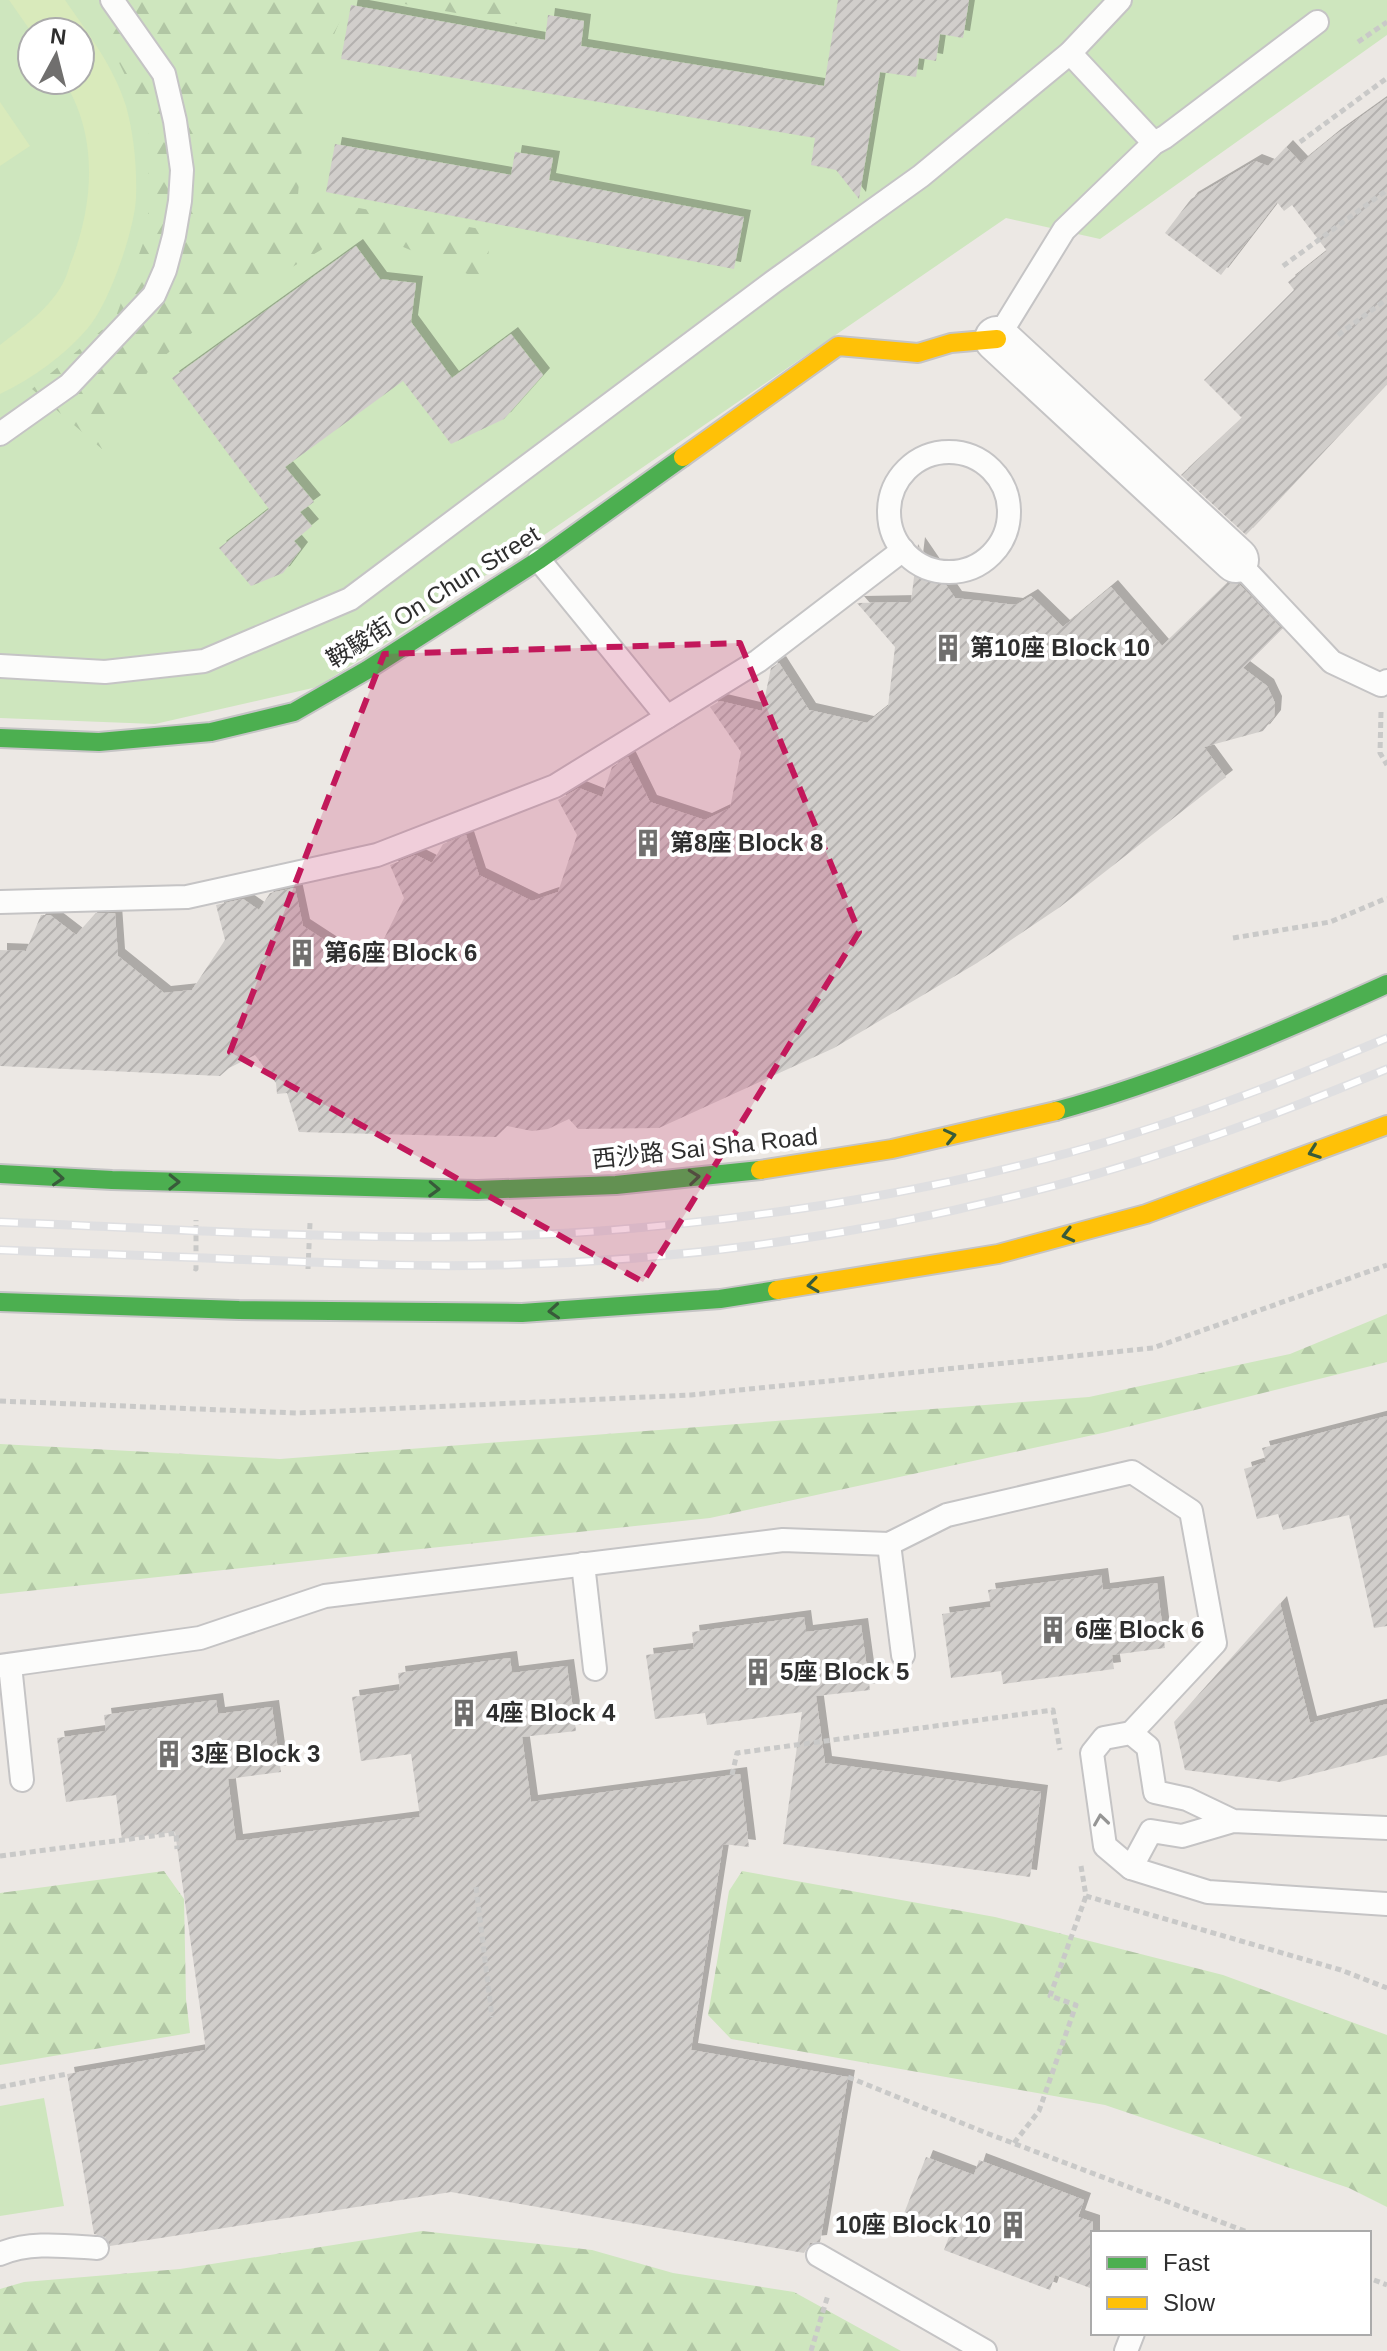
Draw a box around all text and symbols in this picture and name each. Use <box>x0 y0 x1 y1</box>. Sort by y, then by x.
north arrow <box>16 16 96 96</box>
text: N <box>49 23 68 50</box>
street label: 鞍駿街 On Chun Street <box>322 520 544 673</box>
building icon: 第10座 Block 10 <box>933 633 963 663</box>
place label: 第10座 Block 10 <box>970 634 1150 661</box>
building icon: 第8座 Block 8 <box>633 828 663 858</box>
place label: 第8座 Block 8 <box>670 829 823 856</box>
building icon: 第6座 Block 6 <box>287 938 317 968</box>
place label: 第6座 Block 6 <box>324 939 477 966</box>
street label: 西沙路 Sai Sha Road <box>591 1122 819 1173</box>
one-way arrow <box>943 1128 957 1145</box>
one-way arrow <box>1308 1143 1322 1159</box>
one-way arrow <box>688 1168 701 1185</box>
one-way arrow <box>52 1169 65 1186</box>
one-way arrow <box>168 1173 181 1191</box>
one-way arrow <box>428 1180 441 1197</box>
one-way arrow <box>1061 1226 1075 1243</box>
one-way arrow <box>806 1276 820 1293</box>
one-way arrow <box>547 1302 560 1319</box>
building icon: 6座 Block 6 <box>1038 1615 1068 1645</box>
place label: 6座 Block 6 <box>1075 1616 1204 1643</box>
building icon: 5座 Block 5 <box>743 1657 773 1687</box>
place label: 5座 Block 5 <box>780 1658 909 1685</box>
building icon: 4座 Block 4 <box>449 1698 479 1728</box>
place label: 4座 Block 4 <box>486 1699 616 1726</box>
building icon: 3座 Block 3 <box>154 1739 184 1769</box>
place label: 3座 Block 3 <box>191 1740 320 1767</box>
one-way arrow <box>1093 1813 1110 1826</box>
building icon: 10座 Block 10 <box>998 2210 1028 2240</box>
place label: 10座 Block 10 <box>835 2211 991 2238</box>
legend <box>1091 2231 1371 2335</box>
text: Fast <box>1163 2249 1210 2276</box>
text: Slow <box>1163 2289 1216 2316</box>

